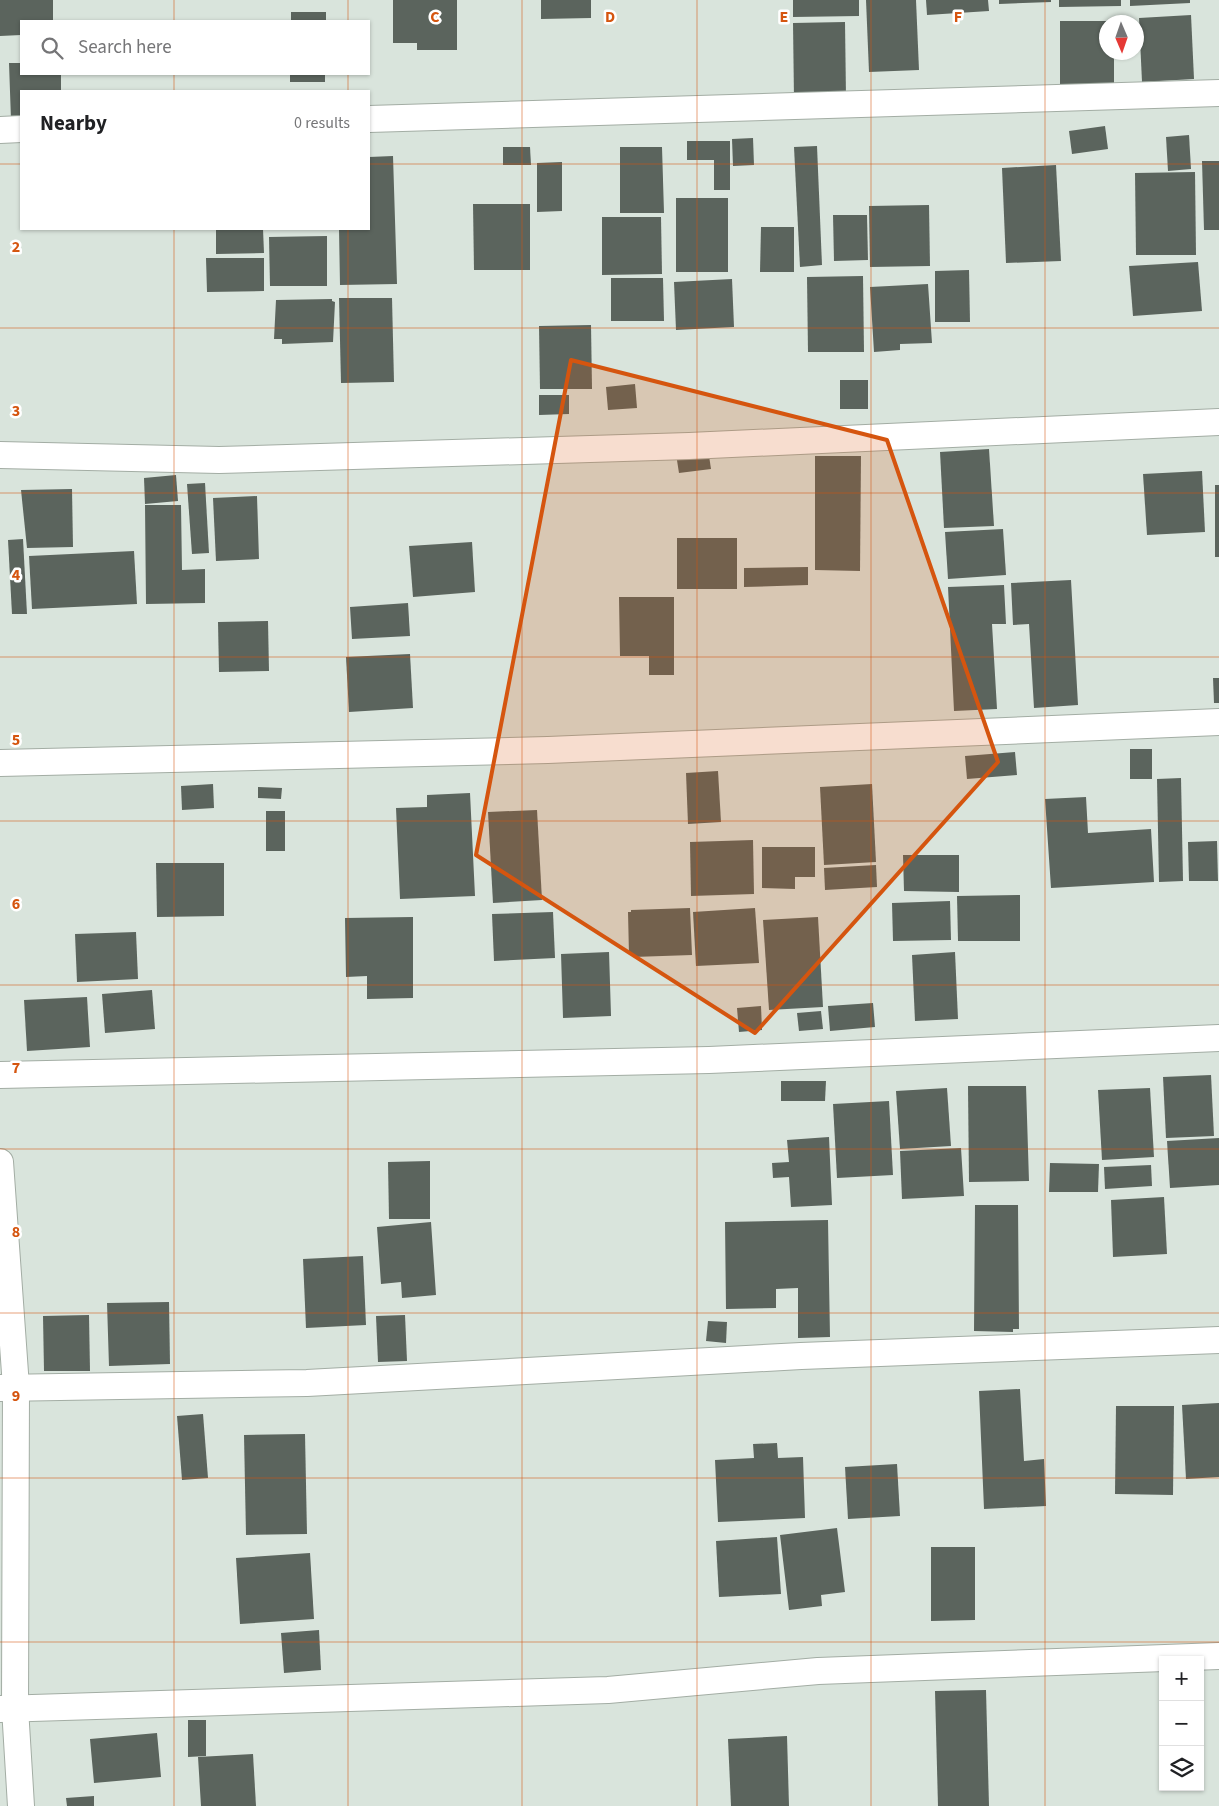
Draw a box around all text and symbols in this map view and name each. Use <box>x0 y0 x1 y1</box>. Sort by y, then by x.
text: C <box>430 6 440 28</box>
text: D <box>605 6 615 28</box>
text: E <box>780 6 788 28</box>
text: F <box>954 6 962 28</box>
north arrow <box>1099 15 1144 60</box>
search box <box>20 20 370 75</box>
icon: search <box>38 34 66 62</box>
text: Search here <box>78 34 172 61</box>
text: Nearby <box>40 108 107 138</box>
text: 0 results <box>294 112 350 134</box>
text: 2 <box>12 236 20 258</box>
text: 3 <box>12 400 20 422</box>
text: 4 <box>12 564 21 586</box>
text: 5 <box>12 729 20 751</box>
text: 6 <box>12 893 20 915</box>
text: 7 <box>12 1057 20 1079</box>
text: 8 <box>12 1221 20 1243</box>
text: 9 <box>12 1385 20 1407</box>
map controls <box>1159 1656 1204 1791</box>
button: + <box>1159 1656 1204 1701</box>
button: − <box>1159 1701 1204 1746</box>
button: layers <box>1159 1746 1204 1791</box>

